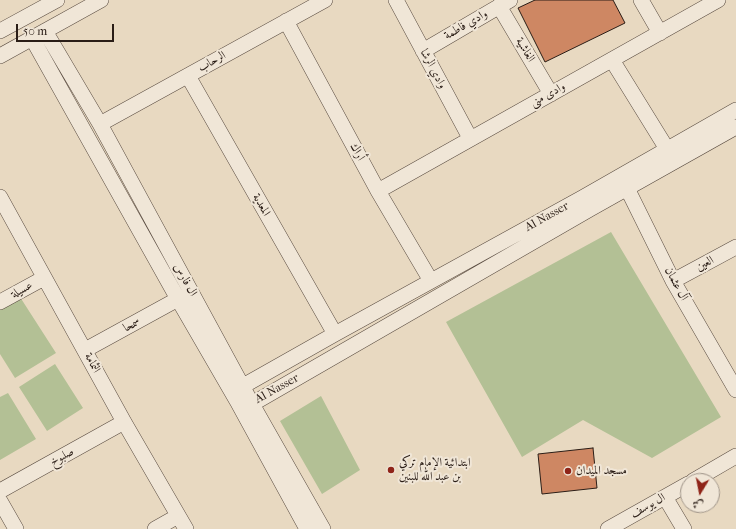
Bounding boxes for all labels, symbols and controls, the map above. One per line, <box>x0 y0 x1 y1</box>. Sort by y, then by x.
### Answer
street label: وادي فاطمة <box>442 7 490 43</box>
scale bar <box>18 16 116 42</box>
text: 50 m <box>23 24 47 38</box>
street label: الغاشية <box>512 35 538 65</box>
street label: وادي الرشا <box>417 47 449 91</box>
street label: الرحاب <box>195 48 229 76</box>
street label: وادى منى <box>528 80 568 110</box>
street label: أراك <box>346 141 368 163</box>
street label: المعدية <box>249 191 273 219</box>
street label: Al Nasser <box>523 199 571 235</box>
street label: العين <box>694 253 716 275</box>
street label: ال فارس <box>170 261 200 299</box>
street label: آل عثمان <box>661 265 691 303</box>
street label: عسيلة <box>9 278 35 302</box>
street label: سمحا <box>121 314 143 336</box>
street label: الثمامة <box>81 351 103 375</box>
street label: Al Nasser <box>253 371 301 407</box>
street label: صلبوخ <box>47 444 77 470</box>
place label: ابتدائية الإمام تركي بن عبد الله للبنين <box>399 456 471 484</box>
place label: مسجد الميدان <box>576 464 627 478</box>
marker: ابتدائية الإمام تركي بن عبد الله للبنين <box>386 465 396 475</box>
marker: مسجد الميدان <box>563 466 573 476</box>
north arrow <box>680 473 720 513</box>
street label: ال يوسف <box>628 491 668 521</box>
text: ش <box>692 497 705 512</box>

